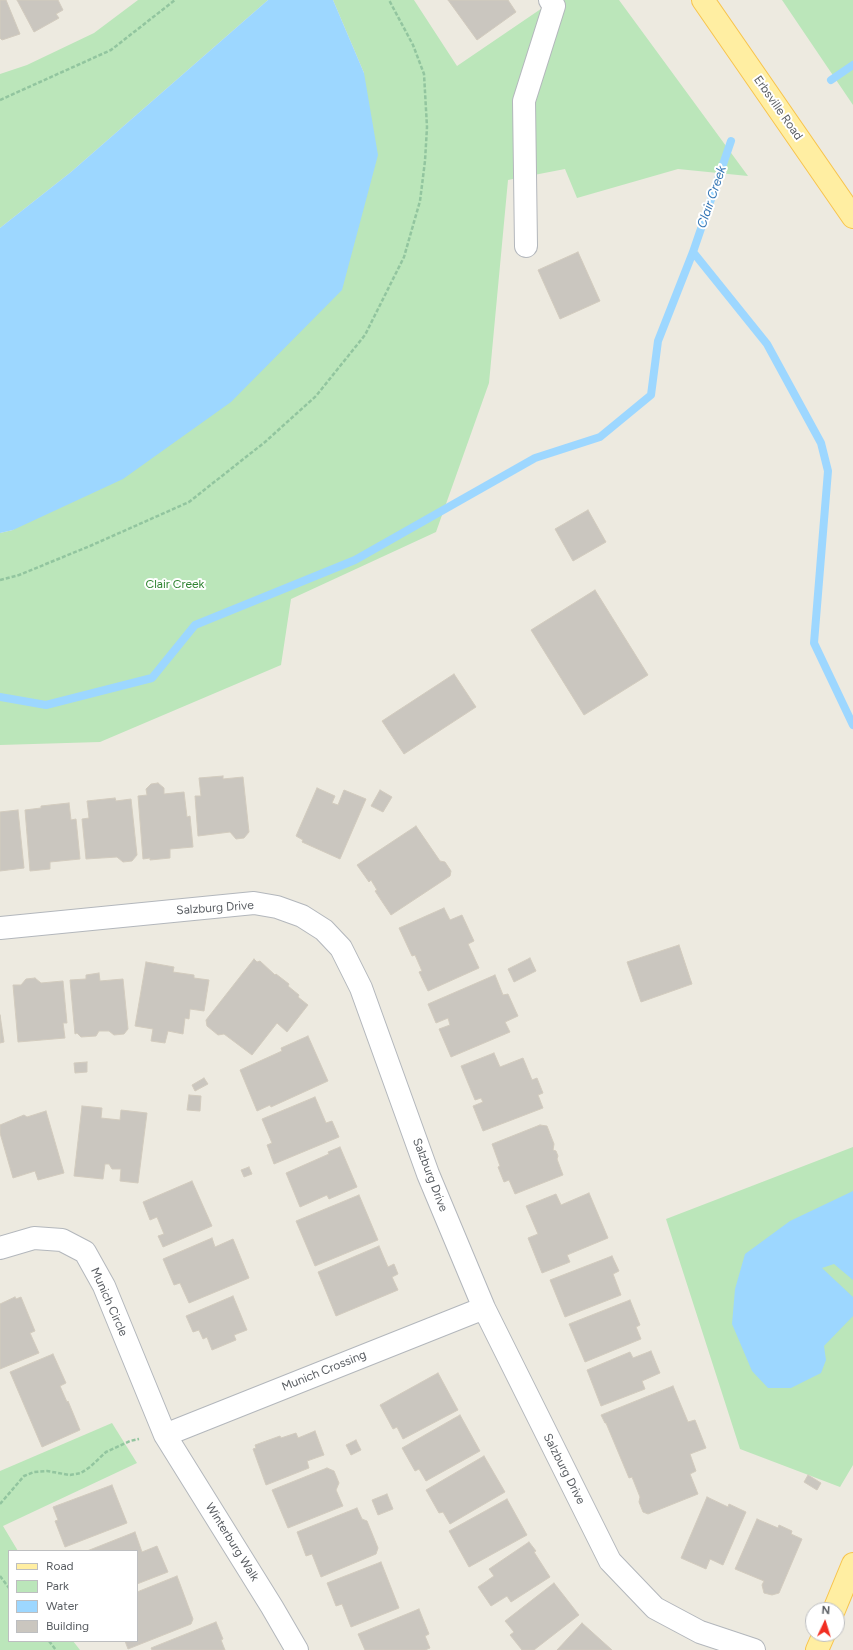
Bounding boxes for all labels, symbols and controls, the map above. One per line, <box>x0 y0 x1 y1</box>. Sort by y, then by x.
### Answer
street label: Erbsville Road <box>751 73 805 143</box>
water label: Clair Creek <box>694 164 730 230</box>
park label: Clair Creek <box>146 577 204 591</box>
street label: Salzburg Drive <box>176 898 254 918</box>
street label: Salzburg Drive <box>409 1136 451 1214</box>
street label: Munich Circle <box>87 1265 131 1339</box>
street label: Munich Crossing <box>280 1347 368 1395</box>
street label: Salzburg Drive <box>540 1431 588 1507</box>
street label: Winterburg Walk <box>202 1500 262 1584</box>
legend <box>8 1550 138 1642</box>
text: Road <box>46 1559 74 1573</box>
text: Park <box>46 1579 69 1593</box>
text: Water <box>46 1599 78 1613</box>
north arrow <box>805 1602 845 1642</box>
text: N <box>821 1604 830 1617</box>
text: Building <box>46 1619 89 1633</box>

